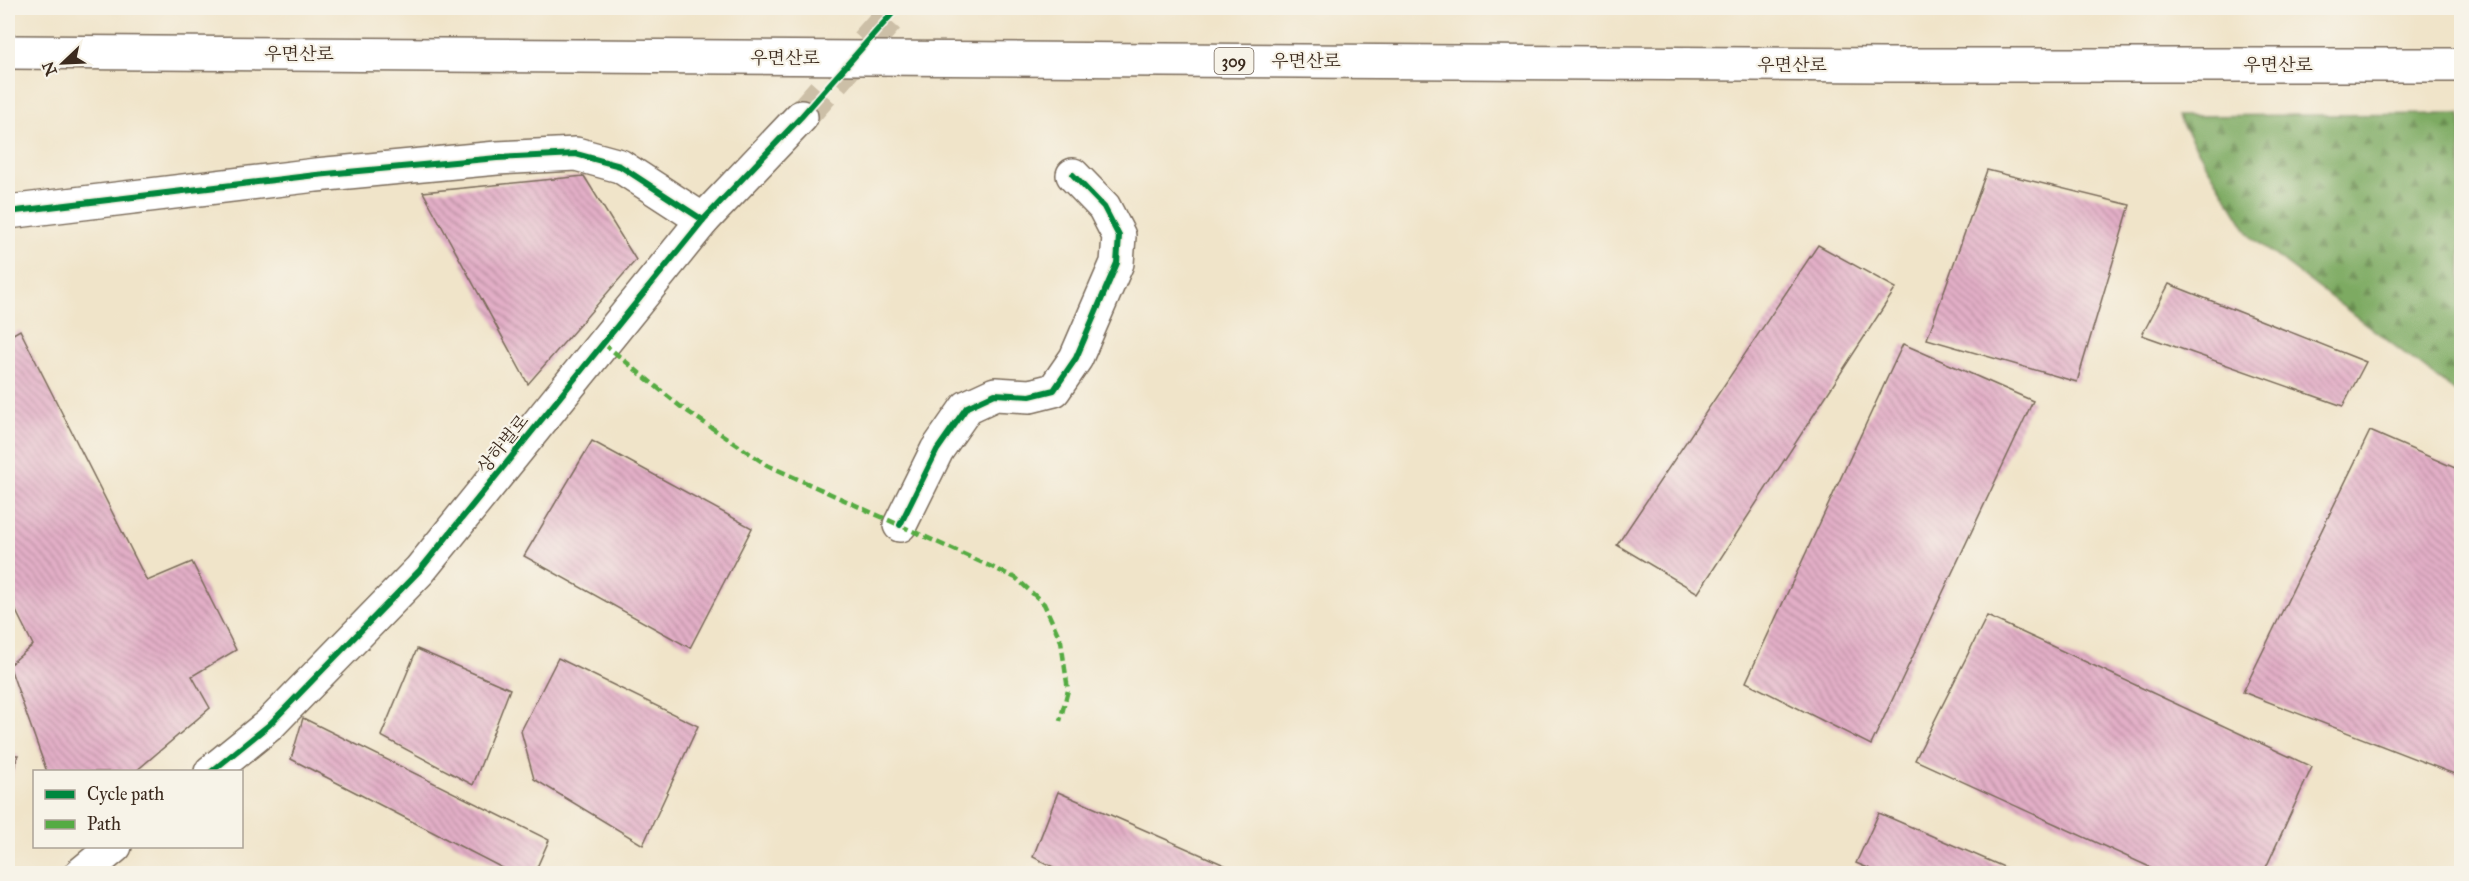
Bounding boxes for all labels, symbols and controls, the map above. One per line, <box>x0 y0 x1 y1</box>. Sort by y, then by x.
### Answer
north arrow <box>33 33 93 93</box>
street label: 우면산로 <box>264 43 334 65</box>
street label: 우면산로 <box>750 47 820 69</box>
road number: 309 <box>1214 48 1254 74</box>
street label: 우면산로 <box>1271 50 1341 72</box>
street label: 우면산로 <box>1757 54 1827 76</box>
street label: 우면산로 <box>2243 54 2313 76</box>
text: N <box>38 58 61 79</box>
street label: 상하벌로 <box>473 410 533 478</box>
legend <box>33 770 243 848</box>
text: Cycle path <box>87 783 164 805</box>
text: Path <box>87 813 121 835</box>

